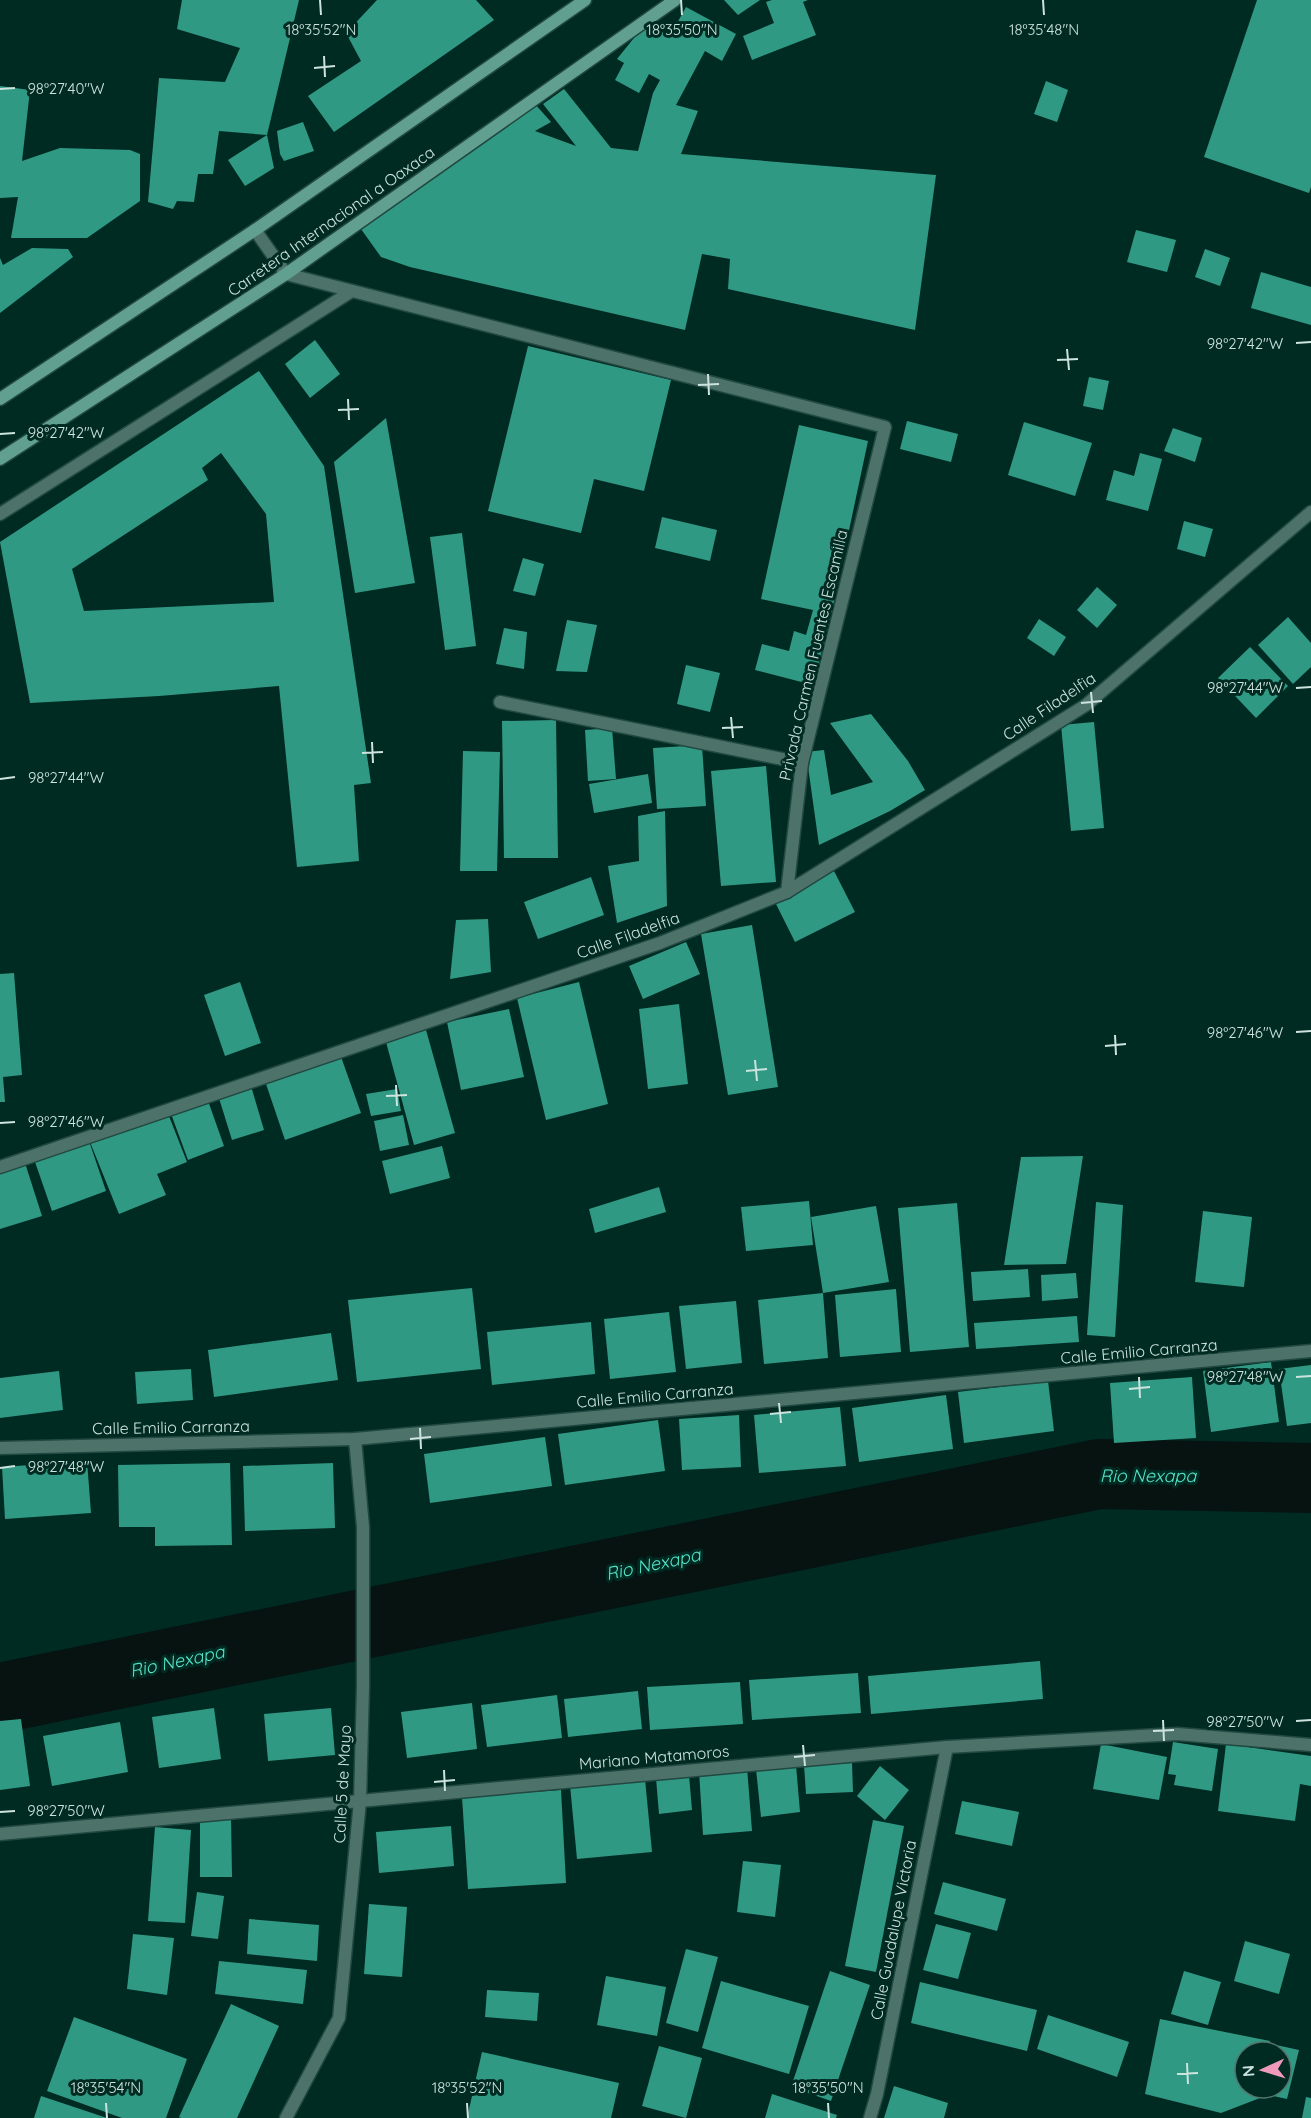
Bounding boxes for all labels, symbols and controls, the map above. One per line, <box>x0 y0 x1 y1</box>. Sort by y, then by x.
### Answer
text: 18°35'52"N <box>286 20 356 39</box>
text: 18°35'50"N <box>646 20 718 39</box>
text: 18°35'48"N <box>1009 20 1079 39</box>
text: 98°27'40"W <box>27 79 105 98</box>
street label: Carretera Internacional a Oaxaca <box>224 142 438 300</box>
text: 98°27'42"W <box>1207 334 1284 353</box>
text: 98°27'42"W <box>28 423 105 442</box>
street label: Privada Carmen Fuentes Escamilla <box>774 528 852 782</box>
street label: Calle Filadelfia <box>999 668 1099 744</box>
text: 98°27'44"W <box>1207 678 1284 697</box>
text: 98°27'44"W <box>28 768 105 787</box>
street label: Calle Filadelfia <box>574 907 682 963</box>
text: 98°27'46"W <box>1207 1023 1284 1042</box>
text: 98°27'46"W <box>28 1112 105 1131</box>
street label: Calle Emilio Carranza <box>1060 1334 1218 1368</box>
text: 98°27'48"W <box>1207 1367 1284 1386</box>
street label: Calle Emilio Carranza <box>576 1378 734 1412</box>
street label: Calle Emilio Carranza <box>92 1416 250 1438</box>
text: 98°27'48"W <box>28 1457 105 1476</box>
water label: Rio Nexapa <box>1100 1464 1197 1487</box>
water label: Rio Nexapa <box>604 1543 704 1585</box>
water label: Rio Nexapa <box>128 1640 228 1682</box>
text: 98°27'50"W <box>1206 1712 1284 1731</box>
street label: Calle 5 de Mayo <box>329 1724 355 1844</box>
street label: Mariano Matamoros <box>578 1740 730 1774</box>
text: 98°27'50"W <box>27 1801 105 1820</box>
street label: Calle Guadalupe Victoria <box>866 1839 920 2021</box>
north arrow <box>1233 2040 1293 2100</box>
text: N <box>1238 2064 1258 2078</box>
text: 18°35'54"N <box>71 2078 141 2097</box>
text: 18°35'52"N <box>432 2078 502 2097</box>
text: 18°35'50"N <box>792 2078 864 2097</box>

